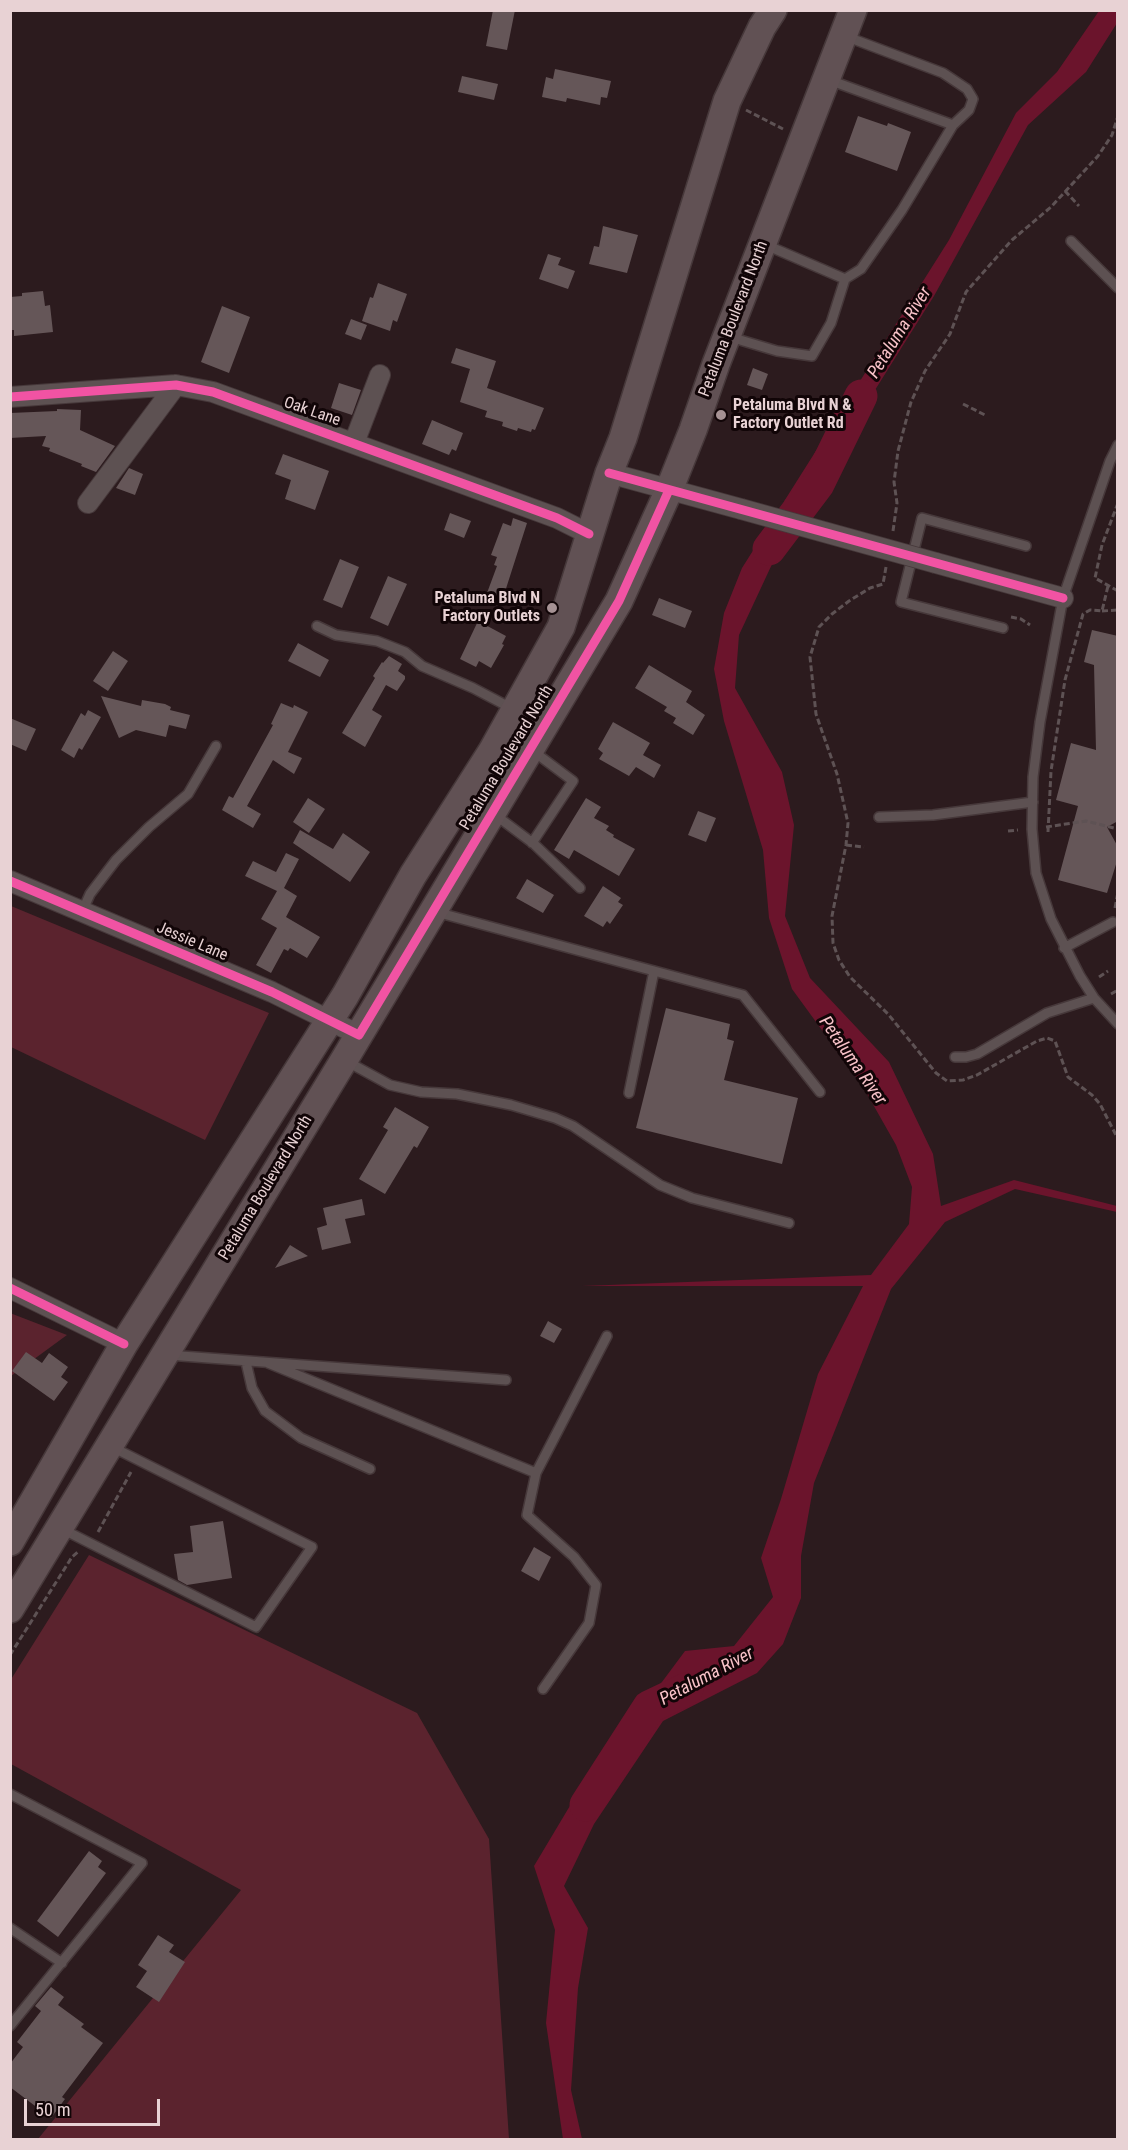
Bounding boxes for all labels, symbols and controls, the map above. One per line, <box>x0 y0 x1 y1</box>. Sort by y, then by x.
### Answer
street label: Petaluma Boulevard North <box>695 238 773 400</box>
water label: Petaluma River <box>863 283 937 383</box>
street label: Oak Lane <box>281 393 343 431</box>
place label: Petaluma Blvd N & Factory Outlet Rd <box>733 396 852 434</box>
marker: Petaluma Blvd N & Factory Outlet Rd <box>714 408 728 422</box>
place label: Petaluma Blvd N Factory Outlets <box>434 589 540 627</box>
marker: Petaluma Blvd N Factory Outlets <box>545 601 559 615</box>
street label: Petaluma Boulevard North <box>456 682 558 834</box>
street label: Jessie Lane <box>154 918 230 966</box>
water label: Petaluma River <box>813 1012 891 1110</box>
street label: Petaluma Boulevard North <box>215 1112 317 1264</box>
water label: Petaluma River <box>656 1643 758 1711</box>
scale bar <box>27 2087 164 2125</box>
text: 50 m <box>35 2099 70 2120</box>

